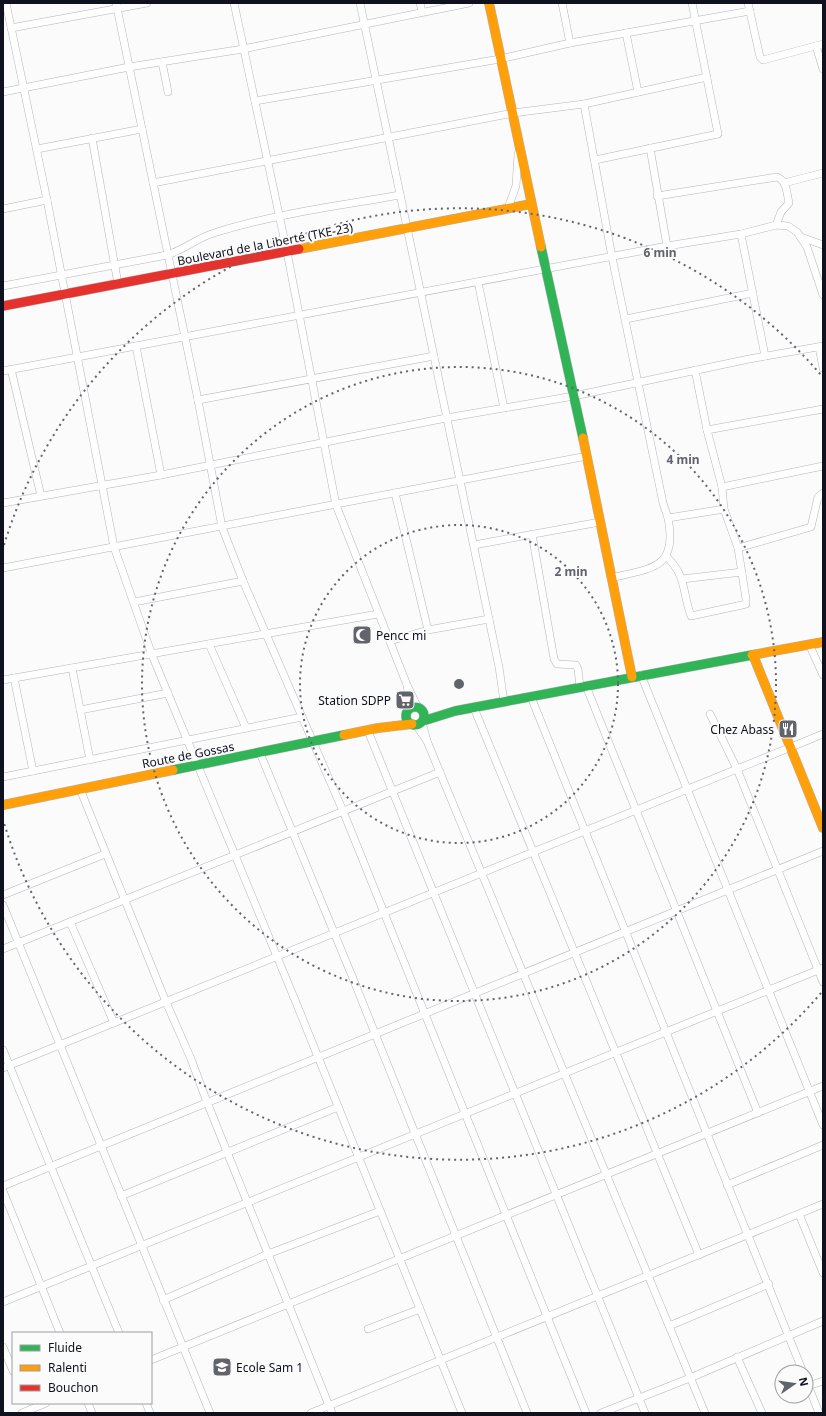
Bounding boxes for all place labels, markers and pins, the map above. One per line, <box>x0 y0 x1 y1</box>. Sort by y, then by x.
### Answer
mosque icon: Pencc mi <box>351 624 373 646</box>
place label: Pencc mi <box>376 627 426 644</box>
centre of rings <box>452 677 466 691</box>
supermarket icon: Station SDPP <box>394 689 416 711</box>
place label: Station SDPP <box>318 692 391 709</box>
restaurant icon: Chez Abass <box>777 718 799 740</box>
place label: Chez Abass <box>710 721 774 738</box>
school or university icon: Ecole Sam 1 <box>211 1356 233 1378</box>
place label: Ecole Sam 1 <box>236 1359 303 1376</box>

